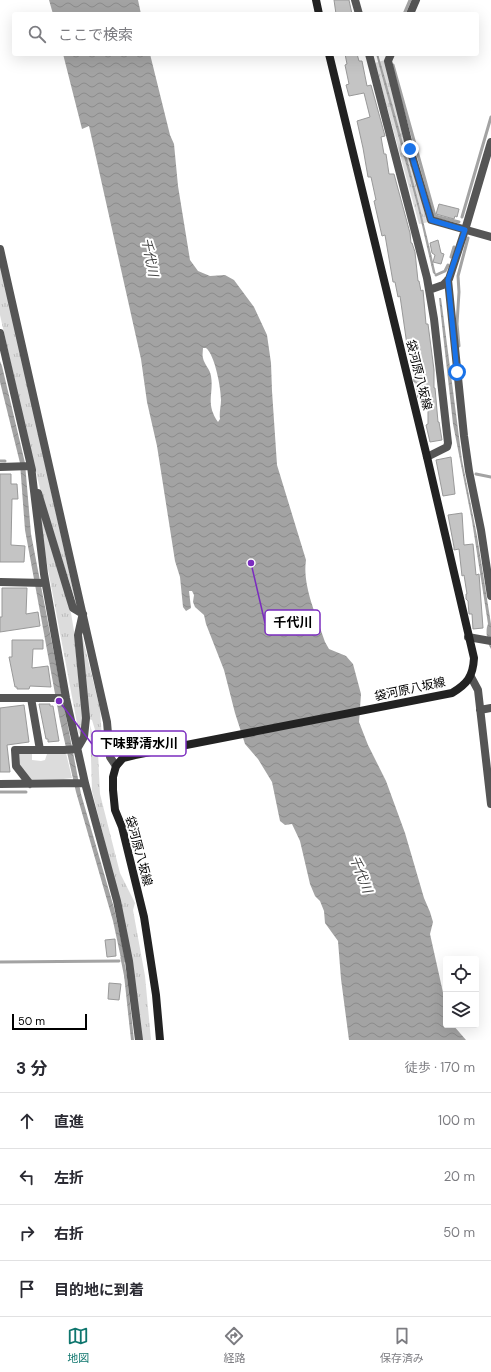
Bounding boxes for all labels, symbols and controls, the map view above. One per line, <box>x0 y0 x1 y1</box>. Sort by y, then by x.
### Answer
search box <box>12 12 479 56</box>
icon: search <box>26 23 48 45</box>
text: ここで検索 <box>58 25 133 45</box>
route end <box>401 140 419 158</box>
water label: 千代川 <box>138 236 162 280</box>
street label: 袋河原八坂線 <box>402 337 435 412</box>
route start <box>448 363 466 381</box>
callout: 千代川 <box>265 610 320 635</box>
text: 千代川 <box>273 614 313 631</box>
street label: 袋河原八坂線 <box>372 674 447 705</box>
callout: 下味野清水川 <box>92 731 186 756</box>
text: 下味野清水川 <box>100 735 178 752</box>
street label: 袋河原八坂線 <box>122 813 156 888</box>
water label: 千代川 <box>346 853 377 897</box>
map controls <box>443 956 479 1028</box>
button: locate <box>443 956 479 992</box>
button: layers <box>443 992 479 1028</box>
scale bar <box>12 1012 87 1031</box>
text: 50 m <box>18 1014 45 1028</box>
text: 3 分 <box>16 1057 47 1079</box>
text: 徒歩 · 170 m <box>405 1059 475 1076</box>
icon: ahead <box>16 1110 38 1132</box>
text: 直進 <box>54 1112 84 1132</box>
text: 100 m <box>438 1112 475 1129</box>
icon: left <box>16 1166 38 1188</box>
text: 左折 <box>54 1168 84 1188</box>
text: 20 m <box>444 1168 475 1185</box>
icon: right <box>16 1222 38 1244</box>
text: 右折 <box>54 1224 84 1244</box>
text: 50 m <box>443 1224 475 1241</box>
icon: arrive <box>16 1278 38 1300</box>
text: 目的地に到着 <box>54 1280 144 1300</box>
tab: 地図 <box>67 1325 89 1365</box>
tab: 経路 <box>223 1325 245 1365</box>
tab: 保存済み <box>380 1325 424 1365</box>

